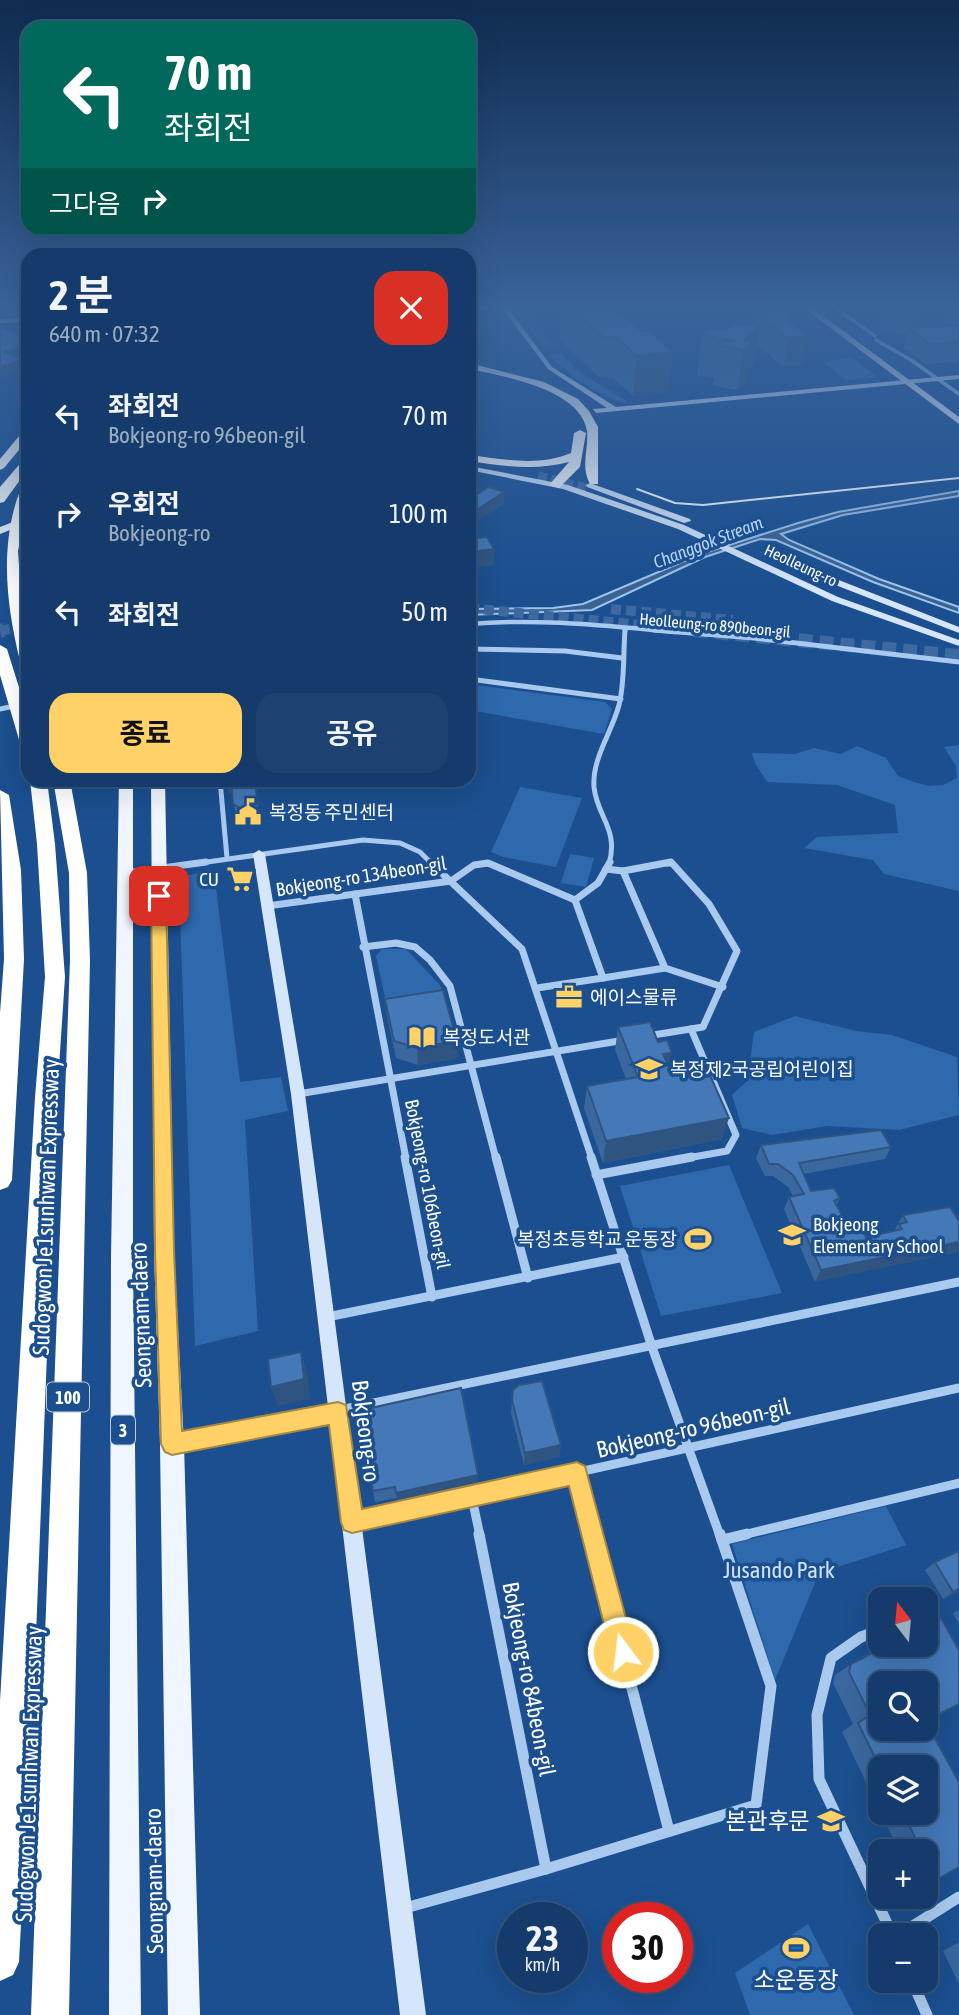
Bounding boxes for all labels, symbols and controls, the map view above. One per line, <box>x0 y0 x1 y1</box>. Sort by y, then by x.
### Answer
text: 70 m <box>164 44 252 100</box>
icon: left <box>49 49 140 140</box>
text: 좌회전 <box>164 109 252 146</box>
icon: right <box>135 182 173 220</box>
text: 그다음 <box>49 189 121 219</box>
text: 2 분 <box>49 271 113 319</box>
button: close <box>374 271 448 345</box>
text: 640 m · 07:32 <box>49 321 160 347</box>
text: 좌회전 <box>108 391 180 421</box>
icon: left <box>49 397 87 435</box>
text: 70 m <box>401 401 448 431</box>
text: Bokjeong-ro 96beon-gil <box>108 422 306 448</box>
text: 우회전 <box>108 489 180 519</box>
icon: right <box>49 495 87 533</box>
text: 100 m <box>389 499 448 529</box>
water label: Changgok Stream <box>650 511 766 573</box>
text: Bokjeong-ro <box>108 520 211 546</box>
street label: Heolleung-ro <box>761 540 840 591</box>
icon: left <box>49 593 87 631</box>
text: 50 m <box>401 597 448 627</box>
text: 좌회전 <box>108 600 180 630</box>
street label: Heolleung-ro 890beon-gil <box>639 609 792 642</box>
button: 종료 <box>49 693 242 773</box>
button: 공유 <box>256 693 448 773</box>
public building icon: 복정동 주민센터 <box>233 797 263 827</box>
place label: 복정동 주민센터 <box>269 801 394 823</box>
street label: Bokjeong-ro 134beon-gil <box>274 852 448 900</box>
supermarket icon: CU <box>225 864 255 894</box>
pin <box>129 866 189 926</box>
place label: CU <box>199 868 219 890</box>
icon: arrive <box>140 877 178 915</box>
office icon: 에이스물류 <box>554 982 584 1012</box>
place label: 에이스물류 <box>590 986 677 1008</box>
library icon: 복정도서관 <box>407 1022 437 1052</box>
place label: 복정도서관 <box>443 1026 530 1048</box>
school or university icon: 복정제2국공립어린이집 <box>634 1054 664 1084</box>
street label: Sudogwon Je1sunhwan Expressway <box>28 1058 64 1356</box>
place label: 복정제2국공립어린이집 <box>670 1058 854 1080</box>
street label: Bokjeong-ro 106beon-gil <box>401 1097 455 1271</box>
place label: Bokjeong Elementary School <box>813 1213 944 1257</box>
school or university icon: Bokjeong Elementary School <box>777 1220 807 1250</box>
sports icon: 복정초등학교 운동장 <box>683 1224 713 1254</box>
place label: 복정초등학교 운동장 <box>517 1228 677 1250</box>
street label: Seongnam-daero <box>125 1242 157 1388</box>
street label: Bokjeong-ro <box>347 1378 385 1484</box>
road number: 100 <box>47 1382 89 1412</box>
street label: Bokjeong-ro 96beon-gil <box>594 1393 792 1463</box>
road number: 3 <box>111 1415 135 1444</box>
park label: Jusando Park <box>723 1557 835 1583</box>
street label: Bokjeong-ro 84beon-gil <box>497 1580 561 1778</box>
north arrow <box>868 1587 938 1657</box>
map controls <box>868 1587 938 1993</box>
position arrow <box>586 1615 660 1689</box>
street label: Sudogwon Je1sunhwan Expressway <box>11 1625 47 1923</box>
button: search <box>868 1671 938 1741</box>
button: layers <box>868 1755 938 1825</box>
school or university icon: 본관후문 <box>816 1806 846 1836</box>
street label: Seongnam-daero <box>140 1808 168 1954</box>
place label: 본관후문 <box>725 1808 810 1834</box>
button: + <box>868 1839 938 1909</box>
speed limit sign: 30 <box>602 1902 693 1993</box>
text: 23 <box>526 1918 559 1958</box>
button: − <box>868 1923 938 1993</box>
sports icon: 소운동장 <box>781 1933 811 1963</box>
text: km/h <box>525 1954 560 1975</box>
place label: 소운동장 <box>754 1967 838 1993</box>

